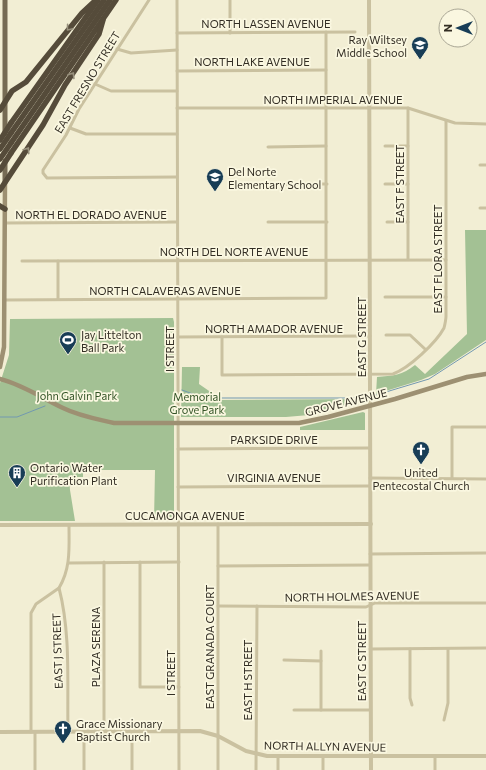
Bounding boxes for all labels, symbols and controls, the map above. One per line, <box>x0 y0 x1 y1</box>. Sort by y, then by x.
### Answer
north arrow <box>438 8 478 48</box>
street label: NORTH LASSEN AVENUE <box>201 17 331 30</box>
one-way arrow <box>67 23 74 30</box>
text: N <box>441 24 454 32</box>
street label: EAST FRESNO STREET <box>51 29 123 135</box>
place label: Ray Wiltsey Middle School <box>336 33 407 59</box>
school or university icon: Ray Wiltsey Middle School <box>410 35 430 60</box>
street label: NORTH LAKE AVENUE <box>194 55 310 68</box>
one-way arrow <box>67 72 75 79</box>
street label: NORTH IMPERIAL AVENUE <box>263 93 403 106</box>
street label: EAST F STREET <box>393 145 406 223</box>
one-way arrow <box>22 147 30 154</box>
place label: Del Norte Elementary School <box>228 165 321 191</box>
school or university icon: Del Norte Elementary School <box>205 167 225 192</box>
street label: EAST FLORA STREET <box>431 205 444 313</box>
street label: NORTH EL DORADO AVENUE <box>15 208 167 221</box>
street label: NORTH DEL NORTE AVENUE <box>160 245 308 258</box>
street label: NORTH CALAVERAS AVENUE <box>89 284 241 297</box>
street label: EAST G STREET <box>355 297 368 377</box>
street label: NORTH AMADOR AVENUE <box>205 322 343 335</box>
street label: I STREET <box>163 326 176 372</box>
place label: Jay Littelton Ball Park <box>81 328 142 354</box>
sports icon: Jay Littelton Ball Park <box>58 330 78 355</box>
street label: GROVE AVENUE <box>304 386 388 418</box>
park label: John Galvin Park <box>37 389 118 403</box>
park label: Memorial Grove Park <box>169 390 225 416</box>
street label: PARKSIDE DRIVE <box>230 433 318 446</box>
church icon: United Pentecostal Church <box>411 440 431 465</box>
place label: Ontario Water Purification Plant <box>30 461 118 487</box>
building icon: Ontario Water Purification Plant <box>7 463 27 488</box>
place label: United Pentecostal Church <box>372 466 470 492</box>
street label: VIRGINIA AVENUE <box>227 471 321 484</box>
street label: CUCAMONGA AVENUE <box>125 509 245 522</box>
street label: EAST GRANADA COURT <box>203 585 216 709</box>
street label: NORTH HOLMES AVENUE <box>285 588 419 604</box>
street label: PLAZA SERENA <box>89 606 102 687</box>
street label: EAST J STREET <box>49 613 66 689</box>
street label: EAST G STREET <box>355 621 368 701</box>
street label: EAST H STREET <box>241 640 254 720</box>
street label: I STREET <box>164 650 177 696</box>
place label: Grace Missionary Baptist Church <box>76 717 163 743</box>
church icon: Grace Missionary Baptist Church <box>53 719 73 744</box>
street label: NORTH ALLYN AVENUE <box>264 738 386 754</box>

